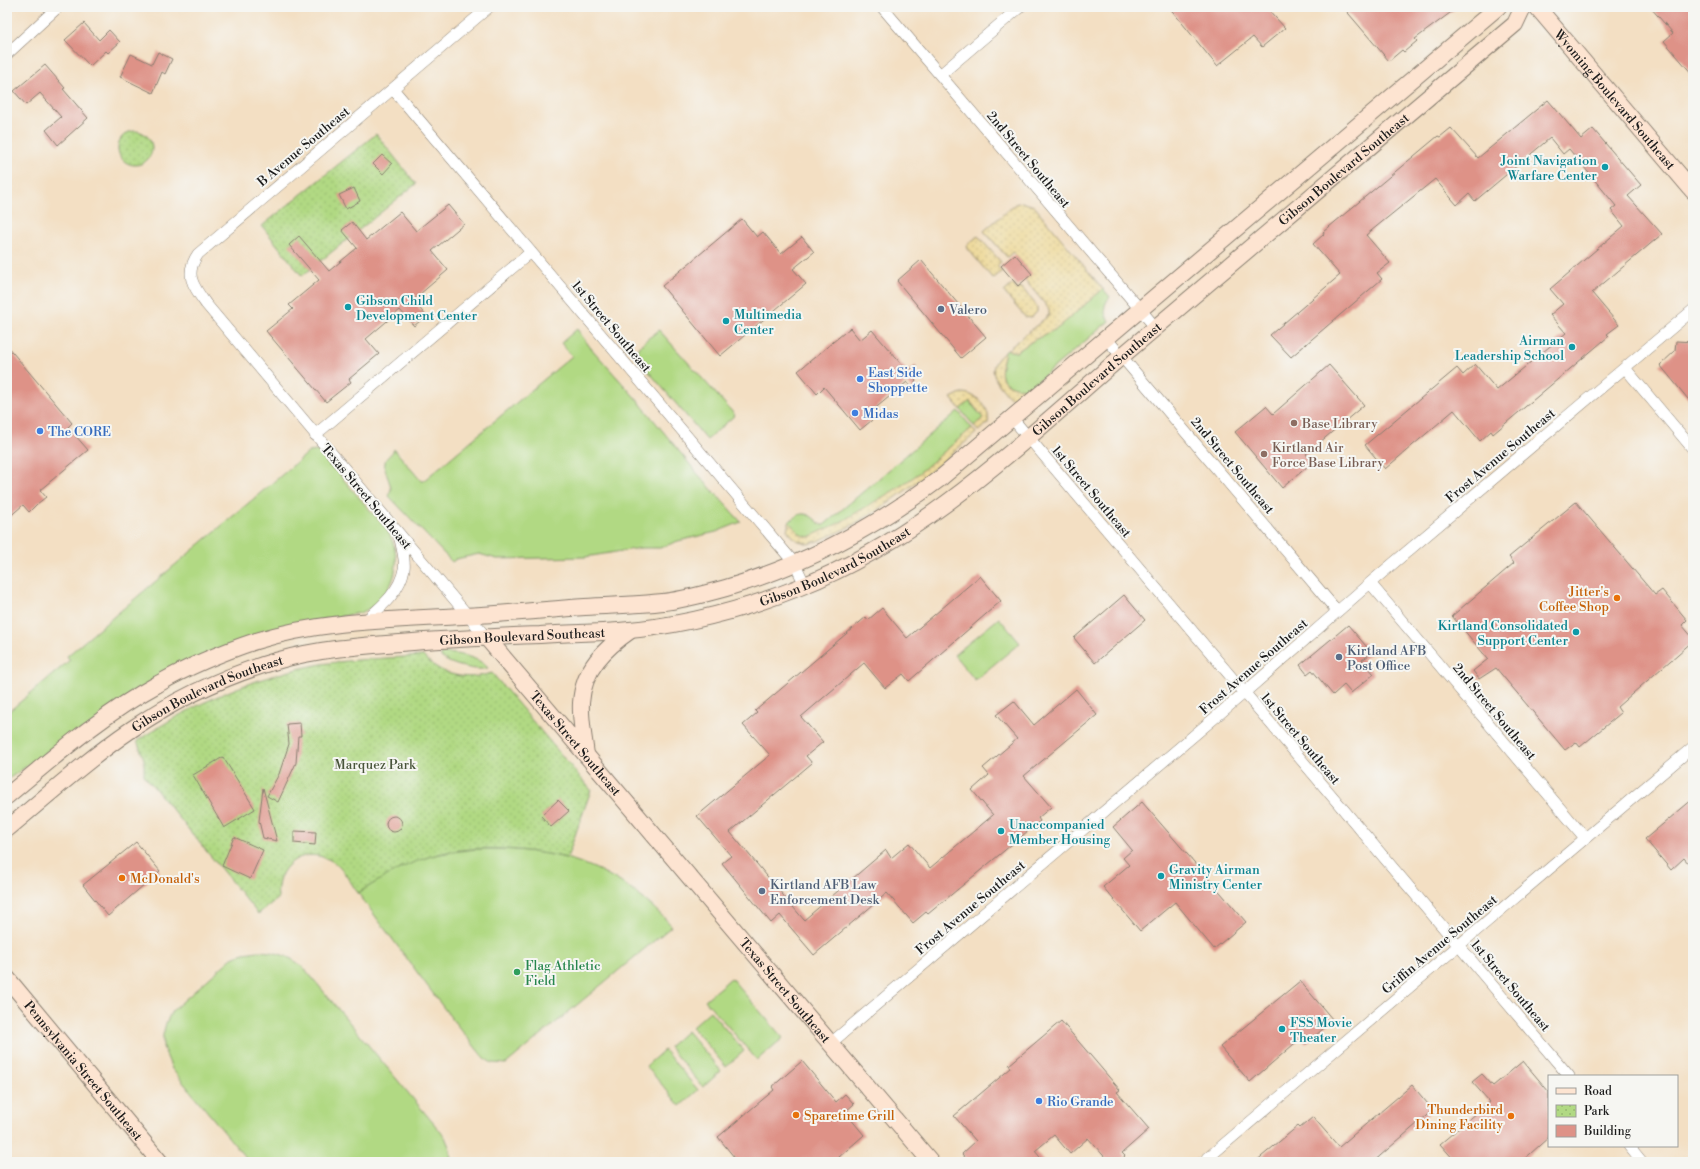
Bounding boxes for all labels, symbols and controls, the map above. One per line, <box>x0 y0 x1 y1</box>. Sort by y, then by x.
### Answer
street label: Wyoming Boulevard Southeast <box>1550 26 1679 174</box>
street label: B Avenue Southeast <box>253 103 353 191</box>
street label: 2nd Street Southeast <box>983 108 1074 212</box>
street label: Gibson Boulevard Southeast <box>1276 110 1413 229</box>
place label: Joint Navigation Warfare Center <box>1500 153 1597 184</box>
marker: Joint Navigation Warfare Center <box>1600 162 1610 172</box>
street label: 1st Street Southeast <box>568 277 655 376</box>
place label: Gibson Child Development Center <box>356 293 477 324</box>
marker: Gibson Child Development Center <box>343 302 353 312</box>
place label: Valero <box>948 302 987 318</box>
marker: Valero <box>936 304 946 314</box>
place label: Multimedia Center <box>734 307 802 338</box>
marker: Multimedia Center <box>721 316 731 326</box>
street label: Gibson Boulevard Southeast <box>1029 319 1165 440</box>
place label: Airman Leadership School <box>1455 333 1564 364</box>
marker: Airman Leadership School <box>1567 342 1577 352</box>
place label: East Side Shoppette <box>868 365 928 396</box>
marker: East Side Shoppette <box>855 374 865 384</box>
street label: Frost Avenue Southeast <box>1443 405 1559 506</box>
place label: Midas <box>863 406 899 422</box>
marker: Midas <box>850 408 860 418</box>
street label: 2nd Street Southeast <box>1187 414 1278 518</box>
place label: Base Library <box>1301 416 1378 432</box>
marker: Base Library <box>1289 418 1299 428</box>
place label: The CORE <box>48 424 111 440</box>
marker: The CORE <box>35 426 45 436</box>
place label: Kirtland Air Force Base Library <box>1272 440 1384 471</box>
street label: Texas Street Southeast <box>318 441 415 553</box>
street label: 1st Street Southeast <box>1048 442 1135 541</box>
marker: Kirtland Air Force Base Library <box>1259 449 1269 459</box>
street label: Gibson Boulevard Southeast <box>758 524 914 610</box>
place label: Jitter's Coffee Shop <box>1539 584 1609 615</box>
marker: Jitter's Coffee Shop <box>1612 593 1622 603</box>
street label: Frost Avenue Southeast <box>1196 615 1311 718</box>
place label: Kirtland Consolidated Support Center <box>1438 618 1569 649</box>
street label: Gibson Boulevard Southeast <box>439 625 606 649</box>
marker: Kirtland Consolidated Support Center <box>1571 627 1581 637</box>
place label: Kirtland AFB Post Office <box>1347 643 1426 674</box>
street label: Gibson Boulevard Southeast <box>129 652 285 736</box>
marker: Kirtland AFB Post Office <box>1334 652 1344 662</box>
street label: 2nd Street Southeast <box>1449 660 1540 764</box>
street label: Texas Street Southeast <box>526 688 624 800</box>
street label: 1st Street Southeast <box>1257 689 1344 788</box>
park label: Marquez Park <box>334 757 417 773</box>
place label: Unaccompanied Member Housing <box>1009 817 1111 848</box>
marker: Unaccompanied Member Housing <box>996 826 1006 836</box>
street label: Frost Avenue Southeast <box>913 857 1029 958</box>
place label: Gravity Airman Ministry Center <box>1169 862 1263 893</box>
place label: McDonald's <box>130 871 200 887</box>
marker: Gravity Airman Ministry Center <box>1156 871 1166 881</box>
marker: McDonald's <box>117 873 127 883</box>
place label: Kirtland AFB Law Enforcement Desk <box>770 877 880 908</box>
marker: Kirtland AFB Law Enforcement Desk <box>757 886 767 896</box>
street label: Griffin Avenue Southeast <box>1379 892 1501 998</box>
street label: Texas Street Southeast <box>736 935 834 1047</box>
street label: 1st Street Southeast <box>1467 936 1554 1035</box>
place label: Flag Athletic Field <box>525 958 601 989</box>
marker: Flag Athletic Field <box>512 967 522 977</box>
street label: Pennsylvania Street Southeast <box>20 998 146 1144</box>
place label: FSS Movie Theater <box>1290 1015 1353 1046</box>
marker: FSS Movie Theater <box>1277 1024 1287 1034</box>
legend <box>1548 1075 1678 1147</box>
text: Road <box>1584 1084 1612 1099</box>
place label: Rio Grande <box>1047 1094 1114 1110</box>
marker: Rio Grande <box>1034 1096 1044 1106</box>
place label: Thunderbird Dining Facility <box>1415 1102 1504 1133</box>
text: Park <box>1584 1104 1610 1119</box>
place label: Sparetime Grill <box>804 1108 895 1124</box>
marker: Sparetime Grill <box>791 1110 801 1120</box>
marker: Thunderbird Dining Facility <box>1506 1111 1516 1121</box>
text: Building <box>1583 1124 1632 1139</box>

